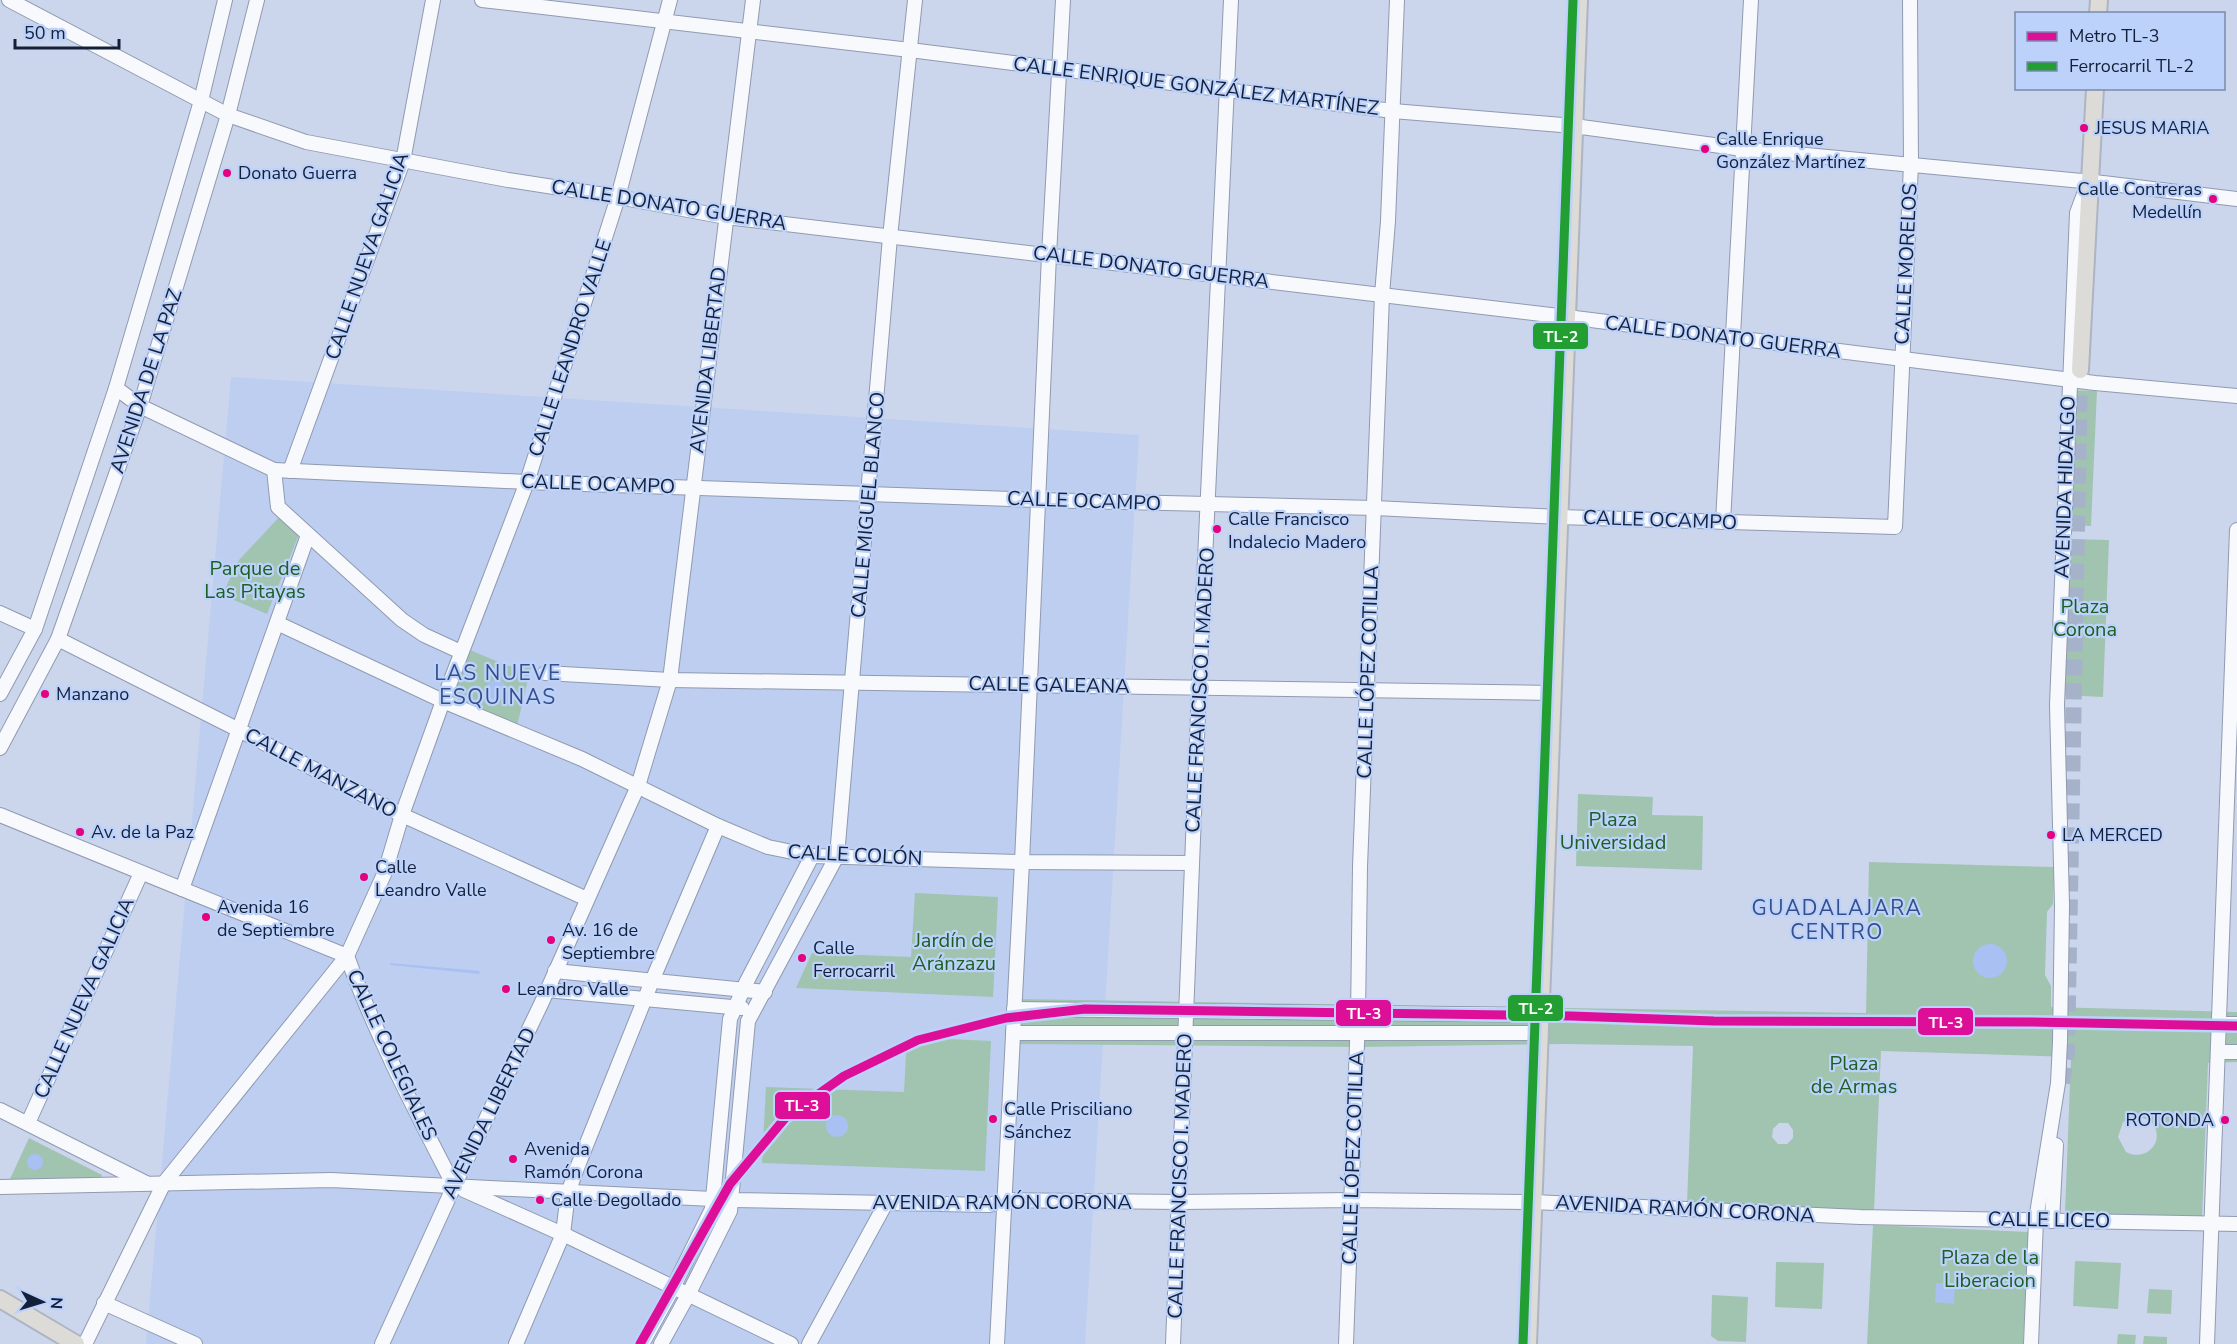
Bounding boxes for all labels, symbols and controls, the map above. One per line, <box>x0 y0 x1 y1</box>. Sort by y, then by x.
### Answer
scale bar <box>15 12 118 50</box>
legend <box>2015 12 2225 90</box>
text: 50 m <box>24 21 66 45</box>
text: Metro TL-3 <box>2069 24 2160 48</box>
street label: CALLE ENRIQUE GONZÁLEZ MARTÍNEZ <box>1012 50 1381 122</box>
text: Ferrocarril TL-2 <box>2069 54 2194 78</box>
place label: JESUS MARIA <box>2094 116 2209 140</box>
marker: JESUS MARIA <box>2078 122 2090 134</box>
place label: Calle Enrique González Martínez <box>1716 127 1865 174</box>
marker: Calle Enrique González Martínez <box>1699 143 1711 155</box>
street label: CALLE NUEVA GALICIA <box>319 148 415 363</box>
place label: Donato Guerra <box>238 161 357 185</box>
marker: Donato Guerra <box>221 167 233 179</box>
street label: CALLE DONATO GUERRA <box>549 173 789 237</box>
place label: Calle Contreras Medellín <box>2077 177 2202 224</box>
street label: CALLE MORELOS <box>1888 183 1924 345</box>
marker: Calle Contreras Medellín <box>2207 193 2219 205</box>
street label: CALLE LEANDRO VALLE <box>522 236 618 460</box>
street label: CALLE DONATO GUERRA <box>1031 239 1271 295</box>
street label: AVENIDA LIBERTAD <box>683 265 733 455</box>
street label: AVENIDA DE LA PAZ <box>103 285 189 477</box>
street label: CALLE DONATO GUERRA <box>1603 309 1843 365</box>
line badge: TL-2 <box>1532 322 1589 350</box>
text: TL-2 <box>1544 326 1578 348</box>
street label: CALLE MIGUEL BLANCO <box>845 391 891 619</box>
street label: AVENIDA HIDALGO <box>2048 395 2082 579</box>
street label: CALLE OCAMPO <box>520 468 676 500</box>
street label: CALLE OCAMPO <box>1006 485 1162 517</box>
street label: CALLE OCAMPO <box>1582 504 1738 536</box>
place label: Calle Francisco Indalecio Madero <box>1228 507 1366 554</box>
marker: Calle Francisco Indalecio Madero <box>1211 523 1223 535</box>
street label: CALLE FRANCISCO I. MADERO <box>1179 547 1221 833</box>
park label: Parque de Las Pitayas <box>204 555 306 605</box>
street label: CALLE LÓPEZ COTILLA <box>1351 564 1385 779</box>
park label: Plaza Corona <box>2053 593 2117 643</box>
district label: LAS NUEVE ESQUINAS <box>434 659 562 711</box>
street label: CALLE GALEANA <box>968 670 1130 700</box>
place label: Manzano <box>56 682 129 706</box>
marker: Manzano <box>39 688 51 700</box>
street label: CALLE MANZANO <box>240 721 402 825</box>
park label: Plaza Universidad <box>1560 806 1666 856</box>
place label: Av. de la Paz <box>91 820 194 844</box>
place label: LA MERCED <box>2062 823 2163 847</box>
marker: Av. de la Paz <box>74 826 86 838</box>
marker: LA MERCED <box>2045 829 2057 841</box>
street label: CALLE COLÓN <box>787 838 923 872</box>
place label: Calle Leandro Valle <box>375 855 487 902</box>
marker: Calle Leandro Valle <box>358 871 370 883</box>
street label: CALLE NUEVA GALICIA <box>27 893 141 1103</box>
district label: GUADALAJARA CENTRO <box>1752 894 1922 946</box>
place label: Avenida 16 de Septiembre <box>217 895 335 942</box>
marker: Avenida 16 de Septiembre <box>200 911 212 923</box>
place label: Av. 16 de Septiembre <box>562 918 655 965</box>
park label: Jardín de Aránzazu <box>912 927 996 977</box>
marker: Av. 16 de Septiembre <box>545 934 557 946</box>
place label: Calle Ferrocarril <box>813 936 896 983</box>
marker: Calle Ferrocarril <box>796 952 808 964</box>
street label: CALLE COLEGIALES <box>340 965 444 1145</box>
place label: Leandro Valle <box>517 977 629 1001</box>
marker: Leandro Valle <box>500 983 512 995</box>
line badge: TL-2 <box>1507 994 1564 1022</box>
text: TL-2 <box>1519 998 1553 1020</box>
line badge: TL-3 <box>1335 999 1392 1027</box>
text: TL-3 <box>1347 1003 1381 1025</box>
line badge: TL-3 <box>1917 1007 1974 1036</box>
text: TL-3 <box>1929 1012 1963 1034</box>
street label: AVENIDA LIBERTAD <box>436 1023 542 1203</box>
street label: CALLE FRANCISCO I. MADERO <box>1162 1033 1198 1319</box>
street label: CALLE LÓPEZ COTILLA <box>1336 1050 1370 1265</box>
park label: Plaza de Armas <box>1811 1050 1897 1100</box>
line badge: TL-3 <box>774 1091 831 1120</box>
text: TL-3 <box>785 1095 819 1117</box>
place label: Calle Prisciliano Sánchez <box>1004 1097 1132 1144</box>
place label: ROTONDA <box>2126 1108 2214 1132</box>
marker: Calle Prisciliano Sánchez <box>987 1113 999 1125</box>
marker: ROTONDA <box>2219 1114 2231 1126</box>
place label: Avenida Ramón Corona <box>524 1137 643 1184</box>
marker: Avenida Ramón Corona <box>507 1153 519 1165</box>
place label: Calle Degollado <box>551 1188 681 1212</box>
street label: AVENIDA RAMÓN CORONA <box>872 1189 1132 1216</box>
street label: AVENIDA RAMÓN CORONA <box>1555 1189 1816 1229</box>
marker: Calle Degollado <box>534 1194 546 1206</box>
street label: CALLE LICEO <box>1987 1205 2111 1235</box>
park label: Plaza de la Liberacion <box>1941 1244 2039 1294</box>
north arrow <box>12 1272 72 1332</box>
text: N <box>45 1296 67 1310</box>

